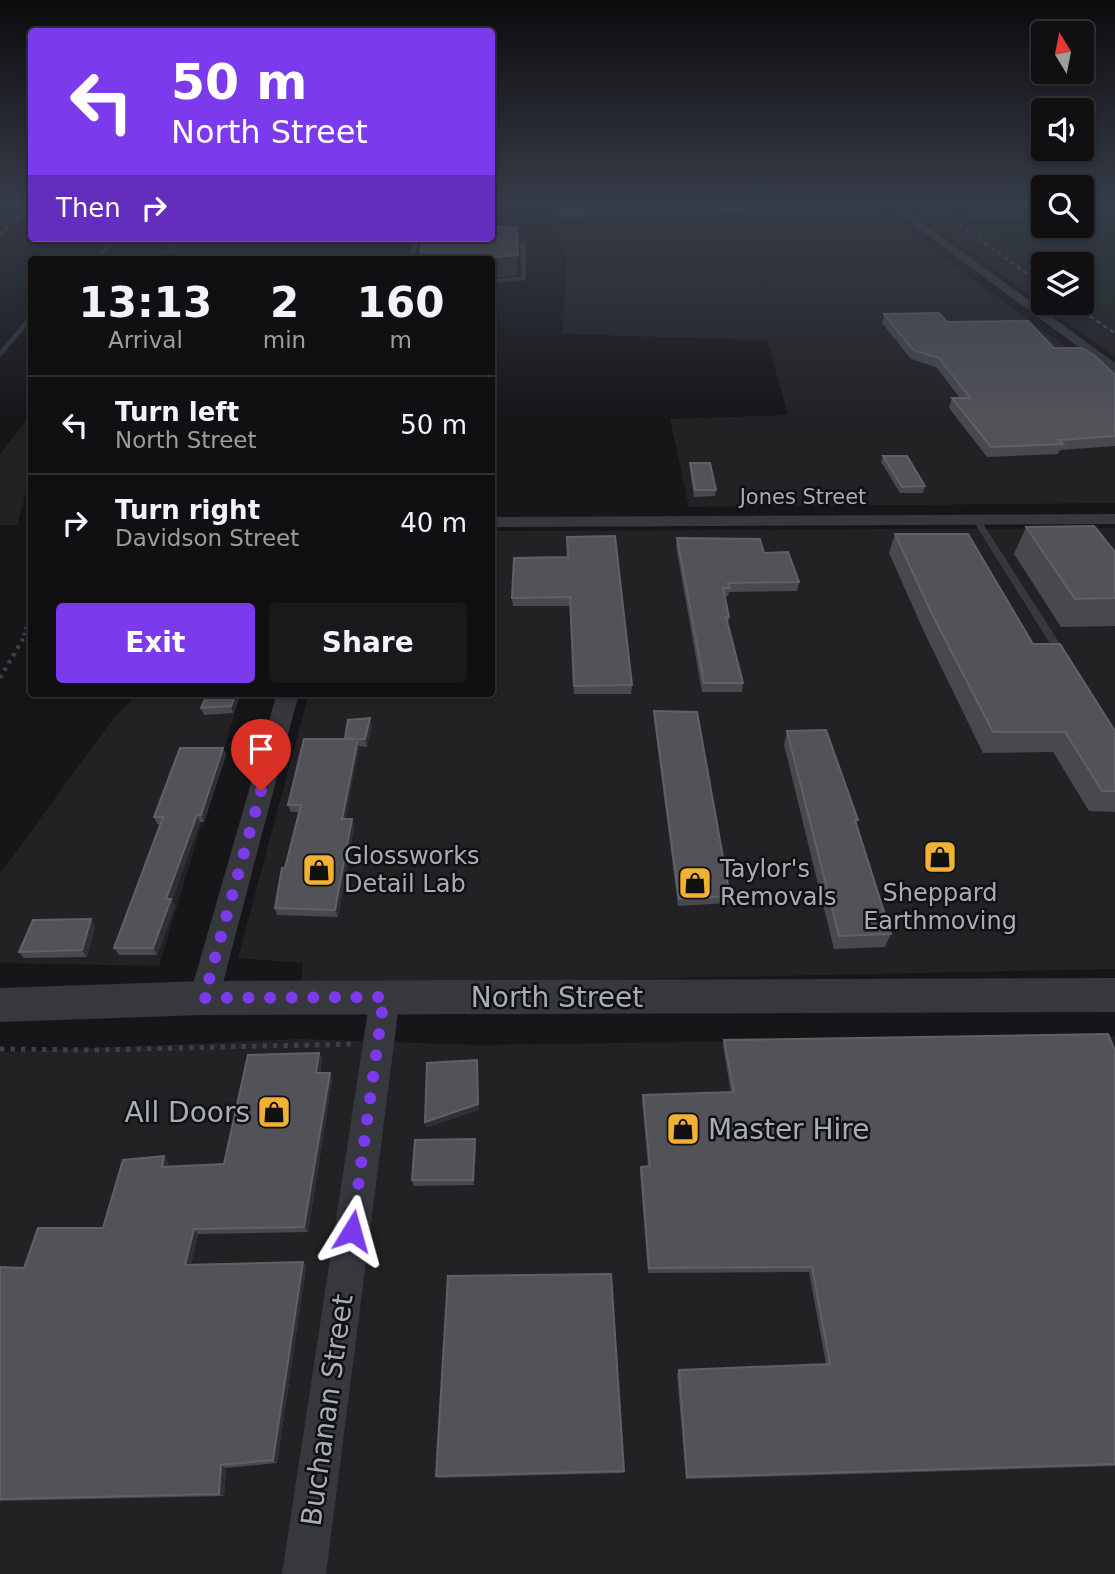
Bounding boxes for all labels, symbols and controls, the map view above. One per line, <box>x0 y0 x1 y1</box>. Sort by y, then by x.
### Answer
north arrow <box>1031 21 1094 84</box>
map controls <box>1031 21 1094 315</box>
text: 50 m <box>171 54 307 111</box>
icon: left <box>56 56 147 147</box>
button: sound <box>1031 98 1094 161</box>
text: North Street <box>171 113 368 151</box>
button: search <box>1031 175 1094 238</box>
icon: right <box>135 189 173 227</box>
text: Then <box>56 193 121 223</box>
button: layers <box>1031 252 1094 315</box>
text: 13:13 <box>79 278 212 327</box>
text: 2 <box>270 278 299 327</box>
text: 160 <box>357 278 444 327</box>
text: Arrival <box>108 327 183 353</box>
text: min <box>263 327 306 353</box>
text: m <box>389 327 412 353</box>
text: Turn left <box>115 397 239 427</box>
icon: left <box>56 406 94 444</box>
text: 50 m <box>400 410 467 440</box>
text: North Street <box>115 427 257 453</box>
street label: Jones Street <box>738 485 866 509</box>
text: Turn right <box>115 495 260 525</box>
icon: right <box>56 504 94 542</box>
text: 40 m <box>400 508 467 538</box>
text: Davidson Street <box>115 525 299 551</box>
button: Exit <box>56 603 255 683</box>
button: Share <box>269 603 467 683</box>
pin <box>231 719 291 791</box>
icon: arrive <box>242 730 280 768</box>
shop icon: Sheppard Earthmoving <box>921 838 959 876</box>
place label: Glossworks Detail Lab <box>344 842 480 898</box>
shop icon: Glossworks Detail Lab <box>300 851 338 889</box>
place label: Taylor's Removals <box>719 855 837 911</box>
shop icon: Taylor's Removals <box>676 864 714 902</box>
place label: Sheppard Earthmoving <box>863 879 1017 935</box>
street label: North Street <box>471 981 643 1014</box>
shop icon: All Doors <box>255 1093 293 1131</box>
place label: All Doors <box>124 1096 250 1129</box>
shop icon: Master Hire <box>664 1110 702 1148</box>
place label: Master Hire <box>708 1113 869 1146</box>
position arrow <box>315 1194 389 1268</box>
street label: Buchanan Street <box>294 1292 360 1528</box>

